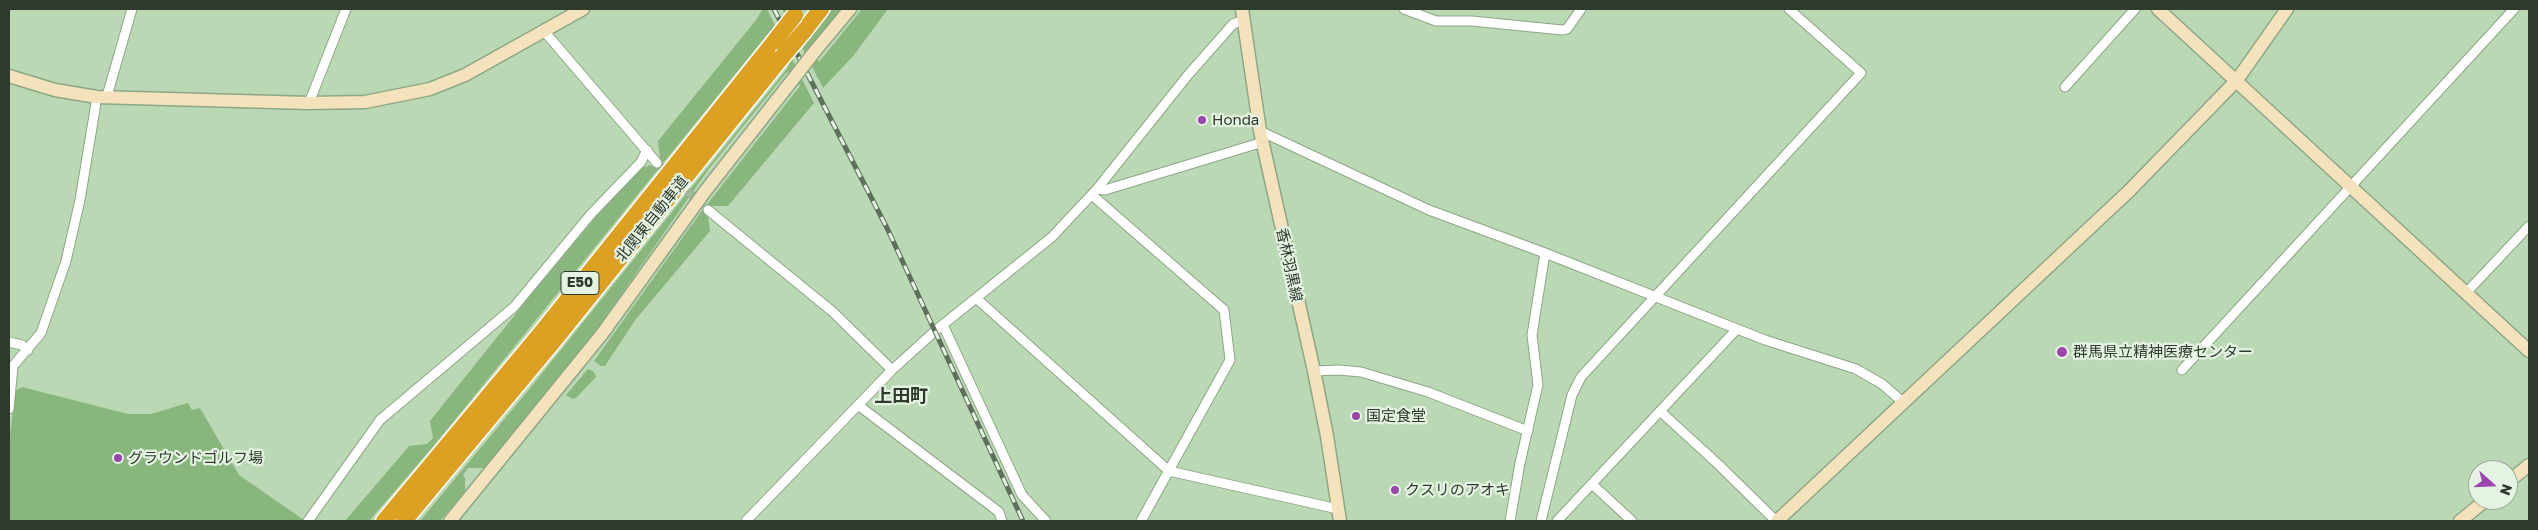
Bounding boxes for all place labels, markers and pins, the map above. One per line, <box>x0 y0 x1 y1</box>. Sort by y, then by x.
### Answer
place label: Honda <box>1212 111 1259 129</box>
marker: Honda <box>1196 114 1208 126</box>
place label: 群馬県立精神医療センター <box>2073 343 2253 361</box>
marker: 群馬県立精神医療センター <box>2055 345 2069 359</box>
place label: 国定食堂 <box>1366 407 1426 425</box>
marker: 国定食堂 <box>1350 410 1362 422</box>
place label: グラウンドゴルフ場 <box>128 449 263 467</box>
marker: グラウンドゴルフ場 <box>112 452 124 464</box>
place label: クスリのアオキ <box>1405 481 1510 499</box>
marker: クスリのアオキ <box>1389 484 1401 496</box>

